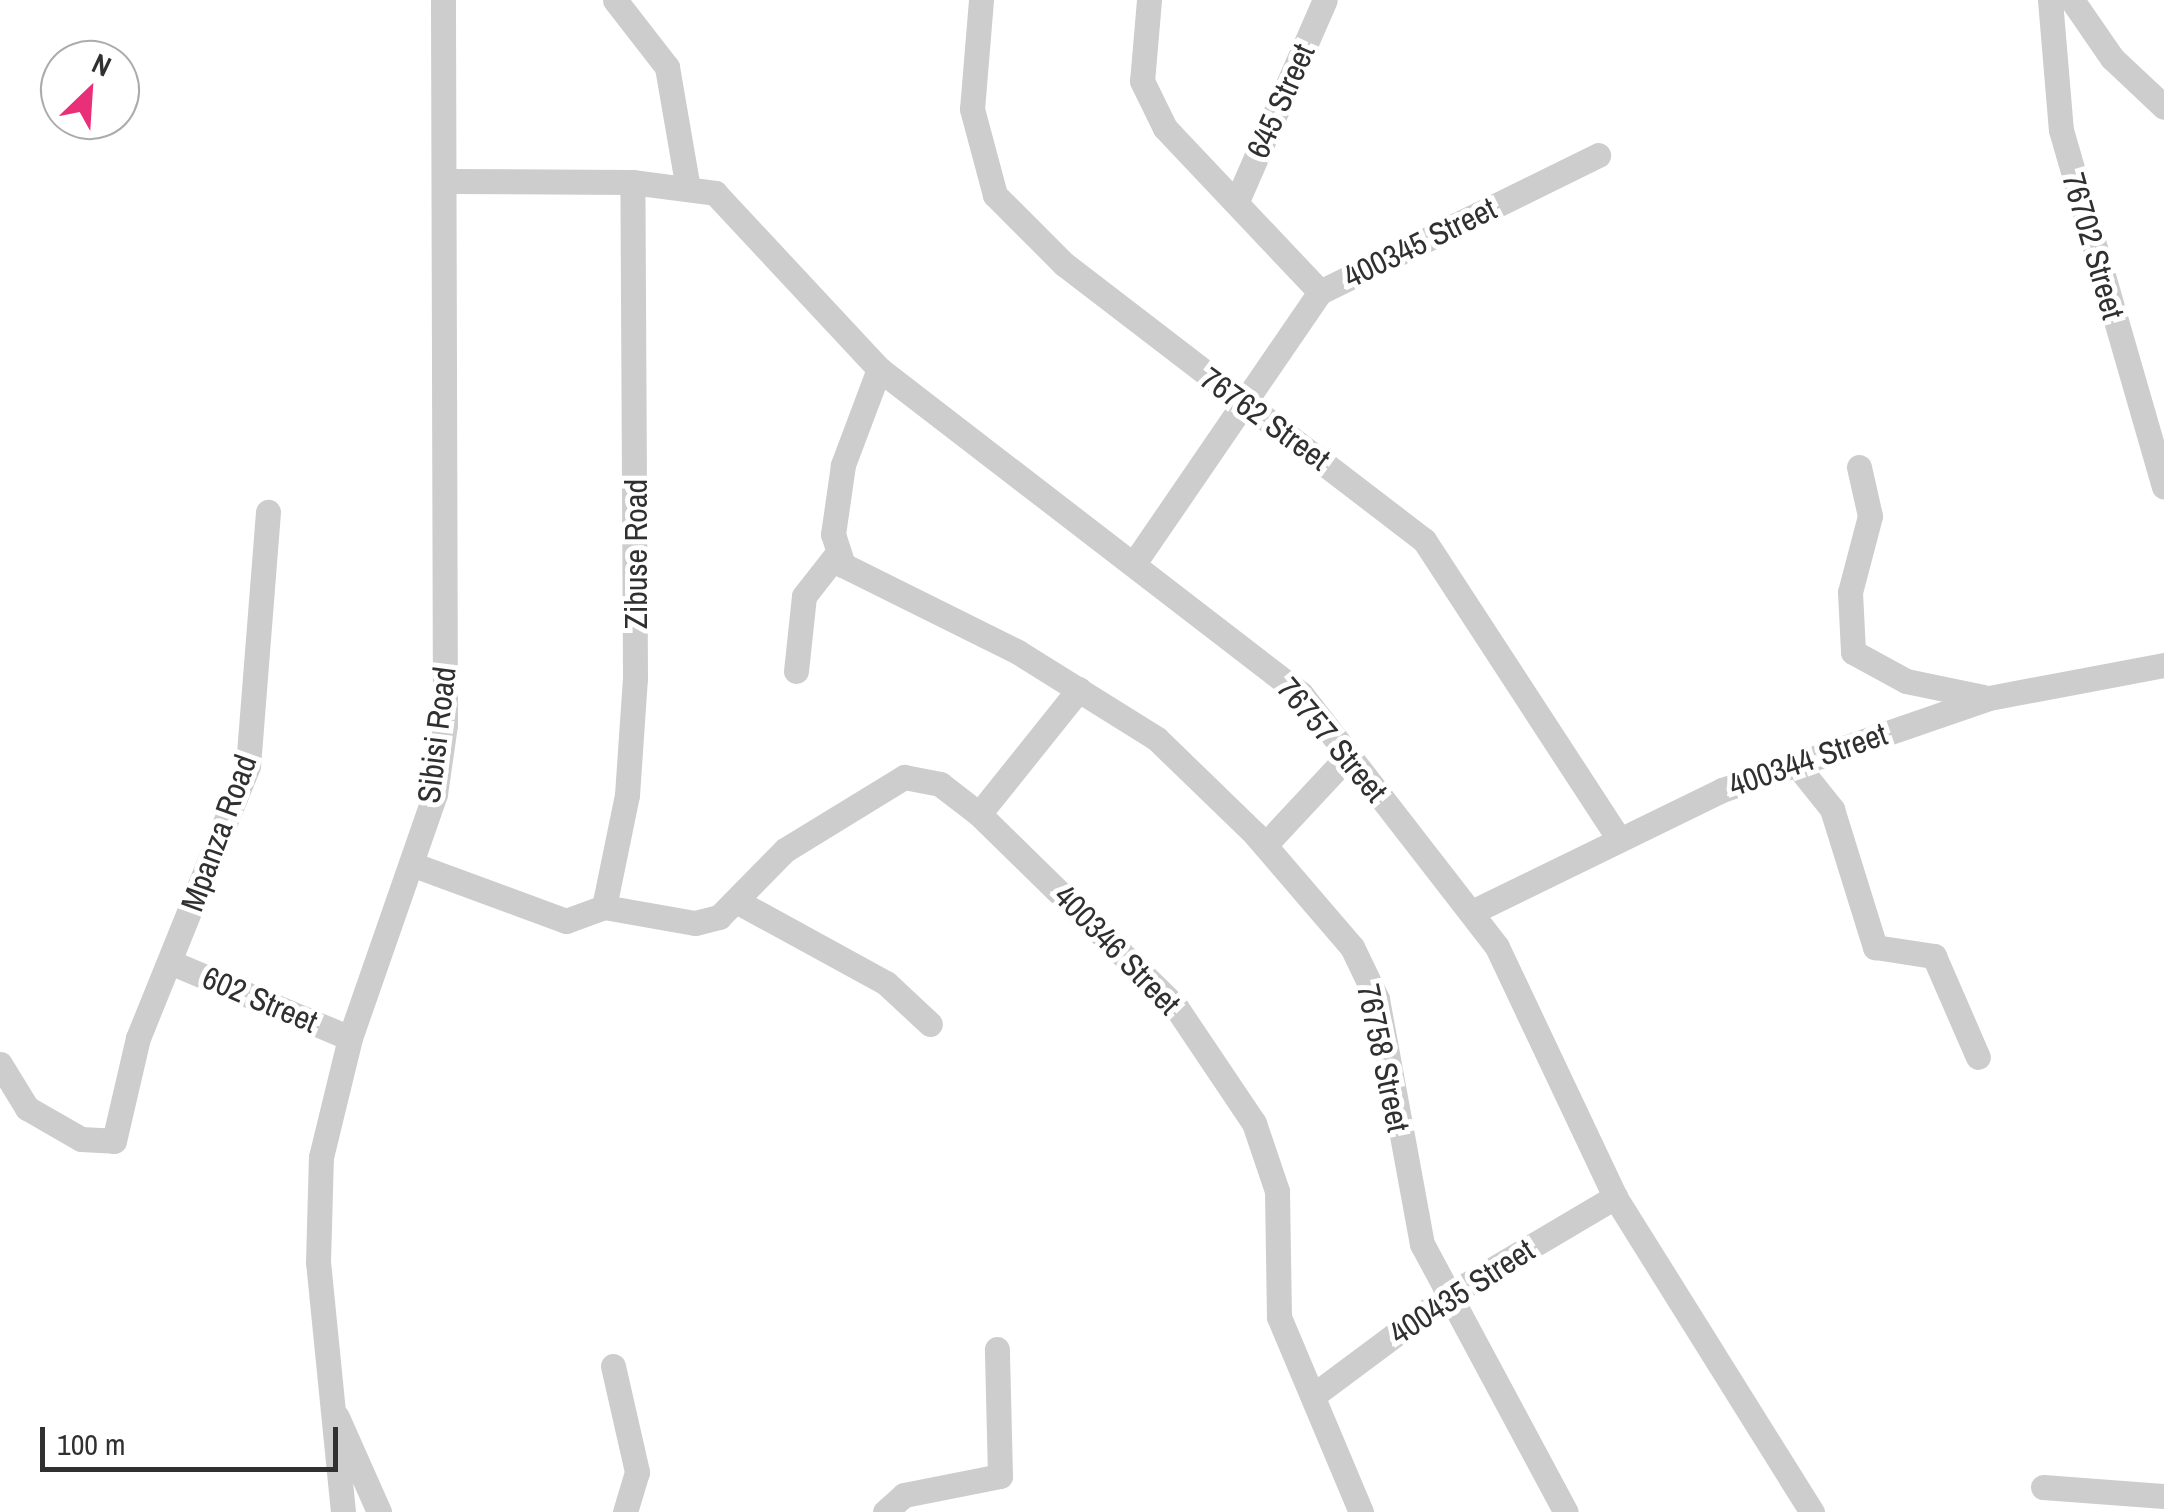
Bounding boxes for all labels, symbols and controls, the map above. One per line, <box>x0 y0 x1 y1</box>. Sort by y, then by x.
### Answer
street label: 645 Street <box>1239 38 1323 164</box>
north arrow <box>40 40 140 140</box>
text: N <box>86 44 117 85</box>
street label: 76702 Street <box>2054 168 2132 324</box>
street label: 400345 Street <box>1337 190 1503 296</box>
street label: 76762 Street <box>1193 359 1337 479</box>
street label: Zibuse Road <box>617 479 655 629</box>
street label: Sibisi Road <box>410 665 464 805</box>
street label: 76757 Street <box>1269 670 1395 810</box>
street label: 400344 Street <box>1724 715 1892 805</box>
street label: Mpanza Road <box>173 750 265 916</box>
street label: 400346 Street <box>1046 877 1188 1023</box>
street label: 602 Street <box>197 959 323 1041</box>
street label: 76758 Street <box>1349 981 1417 1135</box>
street label: 400435 Street <box>1382 1231 1542 1353</box>
scale bar <box>45 1407 342 1469</box>
text: 100 m <box>57 1424 125 1464</box>

